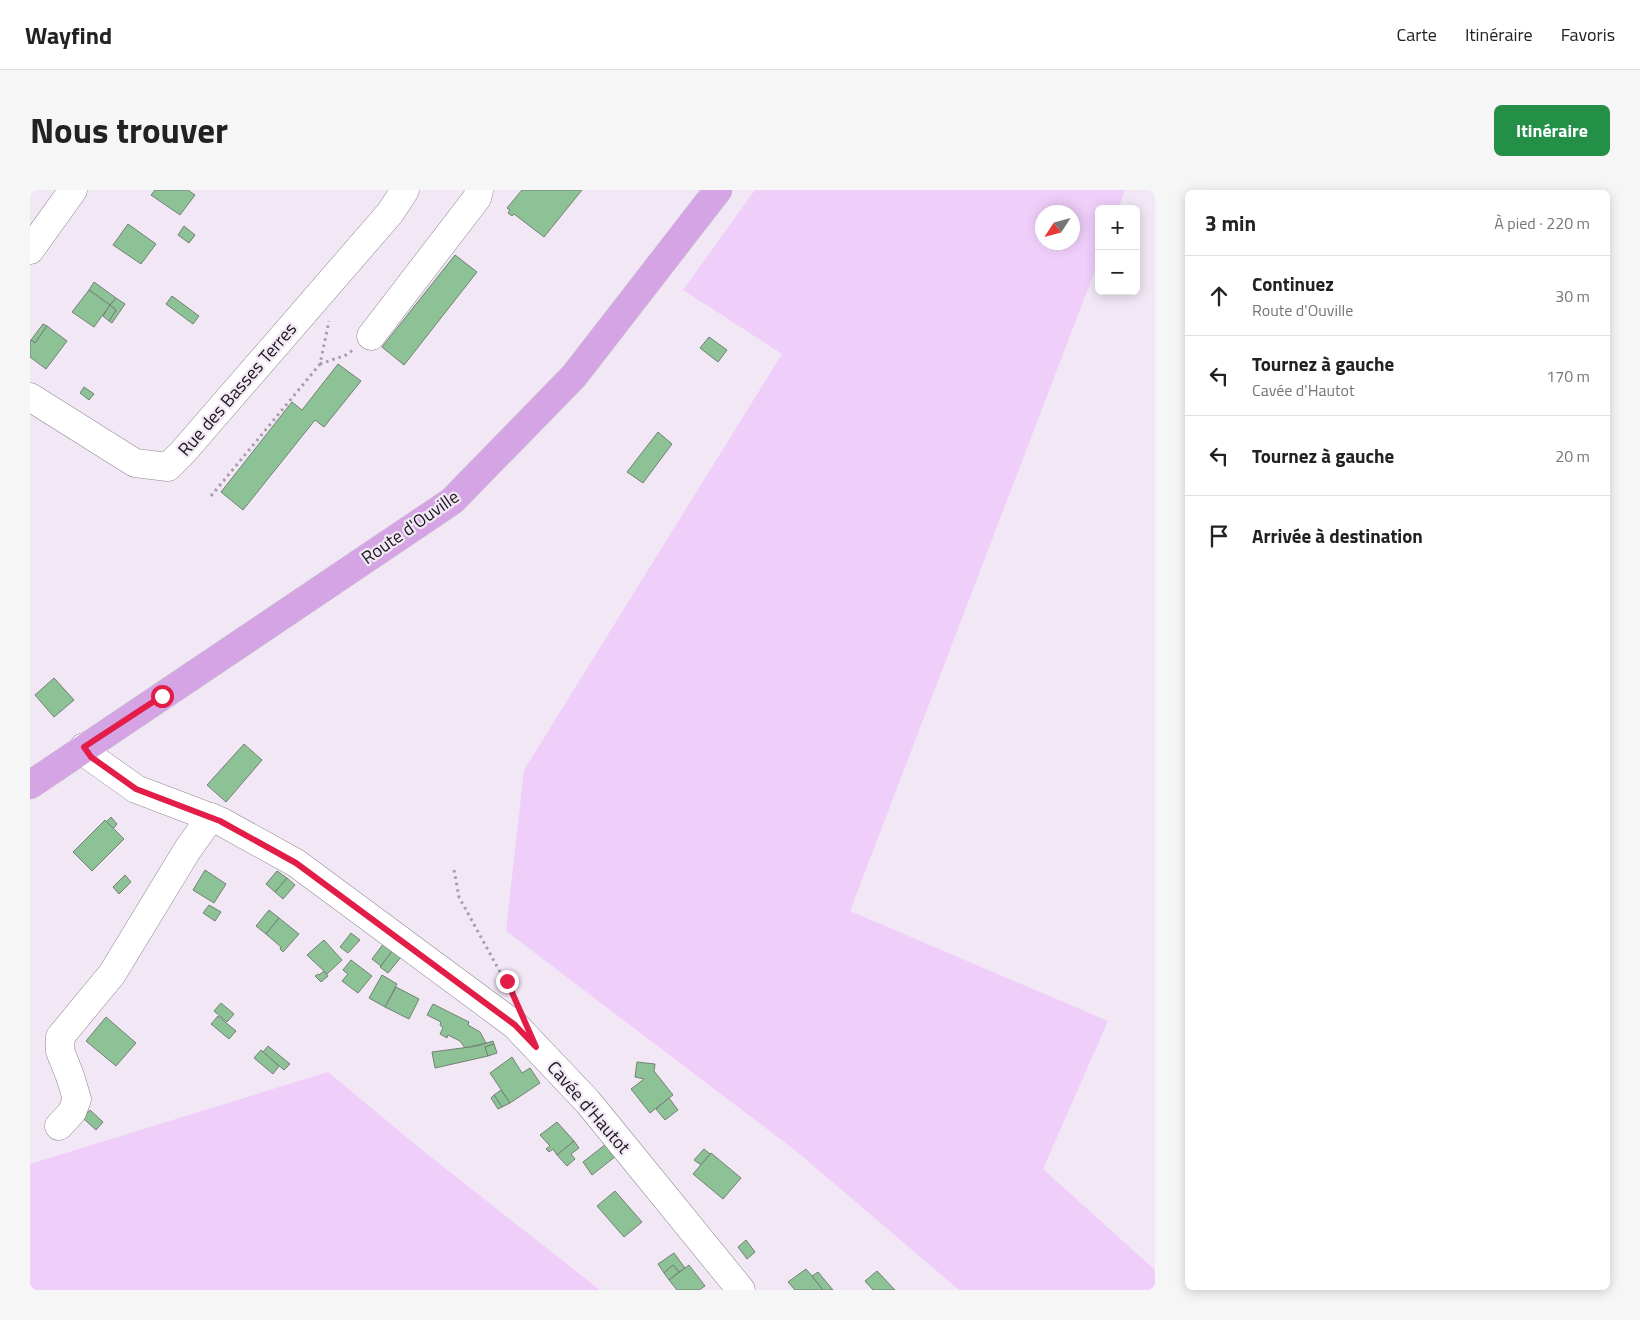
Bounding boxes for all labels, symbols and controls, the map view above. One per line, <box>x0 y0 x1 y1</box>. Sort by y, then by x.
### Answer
text: Wayfind <box>25 17 112 53</box>
text: Carte <box>1396 21 1437 48</box>
text: Itinéraire <box>1465 21 1533 48</box>
text: Favoris <box>1561 21 1615 48</box>
text: Nous trouver <box>30 103 228 157</box>
button: Itinéraire <box>1494 105 1610 156</box>
north arrow <box>1035 205 1080 250</box>
map controls <box>1095 205 1140 295</box>
button: + <box>1095 205 1140 250</box>
text: 3 min <box>1205 207 1256 239</box>
text: À pied · 220 m <box>1494 211 1590 235</box>
button: − <box>1095 250 1140 295</box>
text: Continuez <box>1252 269 1334 298</box>
icon: ahead <box>1205 282 1233 310</box>
text: 30 m <box>1555 284 1590 308</box>
text: Route d'Ouville <box>1252 298 1353 322</box>
street label: Rue des Basses Terres <box>171 316 303 462</box>
text: Tournez à gauche <box>1252 349 1394 378</box>
icon: left <box>1205 362 1233 390</box>
text: 170 m <box>1546 364 1590 388</box>
text: Cavée d'Hautot <box>1252 378 1355 402</box>
text: Tournez à gauche <box>1252 441 1394 470</box>
icon: left <box>1205 442 1233 470</box>
text: 20 m <box>1555 444 1590 468</box>
street label: Route d'Ouville <box>356 483 464 571</box>
text: Arrivée à destination <box>1252 521 1423 550</box>
icon: arrive <box>1205 522 1233 550</box>
route start <box>151 685 174 708</box>
route end <box>496 970 519 993</box>
street label: Cavée d'Hautot <box>541 1055 637 1160</box>

